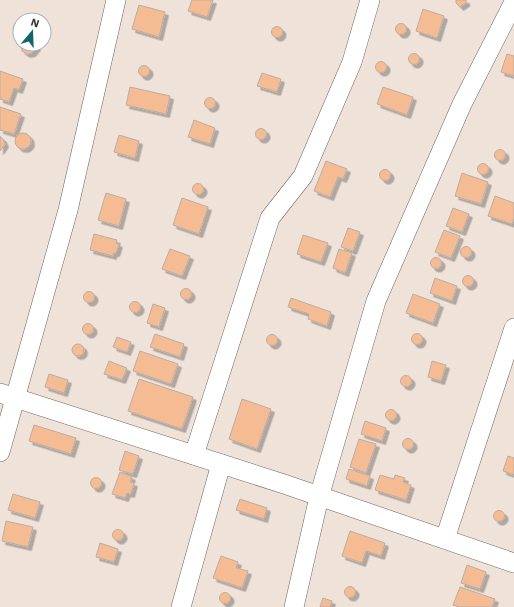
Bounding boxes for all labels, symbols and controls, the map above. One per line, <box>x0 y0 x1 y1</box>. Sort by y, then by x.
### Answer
north arrow <box>12 12 52 52</box>
text: N <box>29 16 41 30</box>

